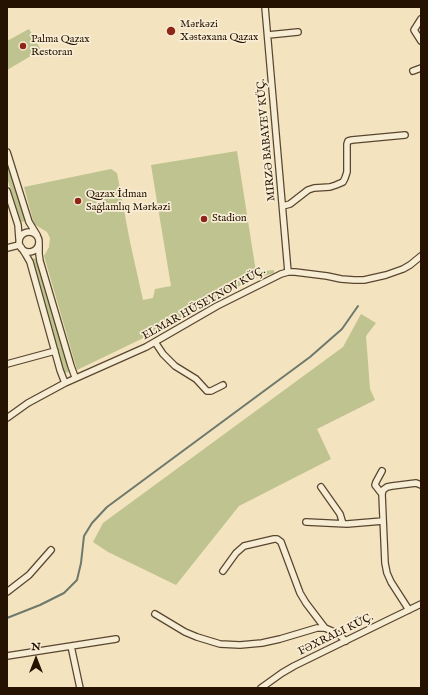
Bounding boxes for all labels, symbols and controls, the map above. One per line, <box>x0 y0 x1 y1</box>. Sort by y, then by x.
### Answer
place label: Mərkəzi Xəstəxana Qazax <box>180 18 258 44</box>
marker: Mərkəzi Xəstəxana Qazax <box>165 25 177 37</box>
place label: Palma Qazax Restoran <box>31 33 90 59</box>
marker: Palma Qazax Restoran <box>18 41 28 51</box>
street label: MIRZƏ BABAYEV KÜÇ. <box>255 78 279 202</box>
place label: Qazax İdman Sağlamlıq Mərkəzi <box>86 188 170 214</box>
marker: Qazax İdman Sağlamlıq Mərkəzi <box>73 196 83 206</box>
place label: Stadion <box>212 212 247 226</box>
marker: Stadion <box>199 214 209 224</box>
street label: ELMAR HÜSEYNOV KÜÇ. <box>140 265 268 343</box>
street label: FƏXRALI KÜÇ. <box>296 611 376 659</box>
north arrow <box>16 639 56 679</box>
text: N <box>31 640 41 654</box>

